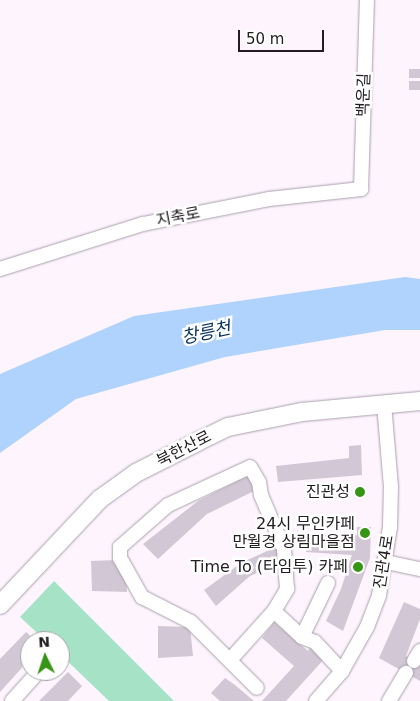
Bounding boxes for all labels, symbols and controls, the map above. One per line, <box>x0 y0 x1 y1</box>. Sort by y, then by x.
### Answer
scale bar <box>240 20 326 52</box>
text: 50 m <box>246 30 284 48</box>
street label: 백운길 <box>354 73 374 117</box>
street label: 지축로 <box>154 203 202 231</box>
water label: 창릉천 <box>179 317 233 349</box>
street label: 북한산로 <box>153 427 215 471</box>
place label: 진관성 <box>306 482 350 502</box>
marker: 진관성 <box>354 486 366 498</box>
place label: 24시 무인카페 만월경 상림마을점 <box>232 514 355 552</box>
marker: 24시 무인카페 만월경 상림마을점 <box>359 527 371 539</box>
street label: 진관4로 <box>370 534 398 590</box>
place label: Time To (타임투) 카페 <box>191 557 348 577</box>
marker: Time To (타임투) 카페 <box>352 561 364 573</box>
north arrow <box>20 631 70 681</box>
text: N <box>38 634 50 650</box>

